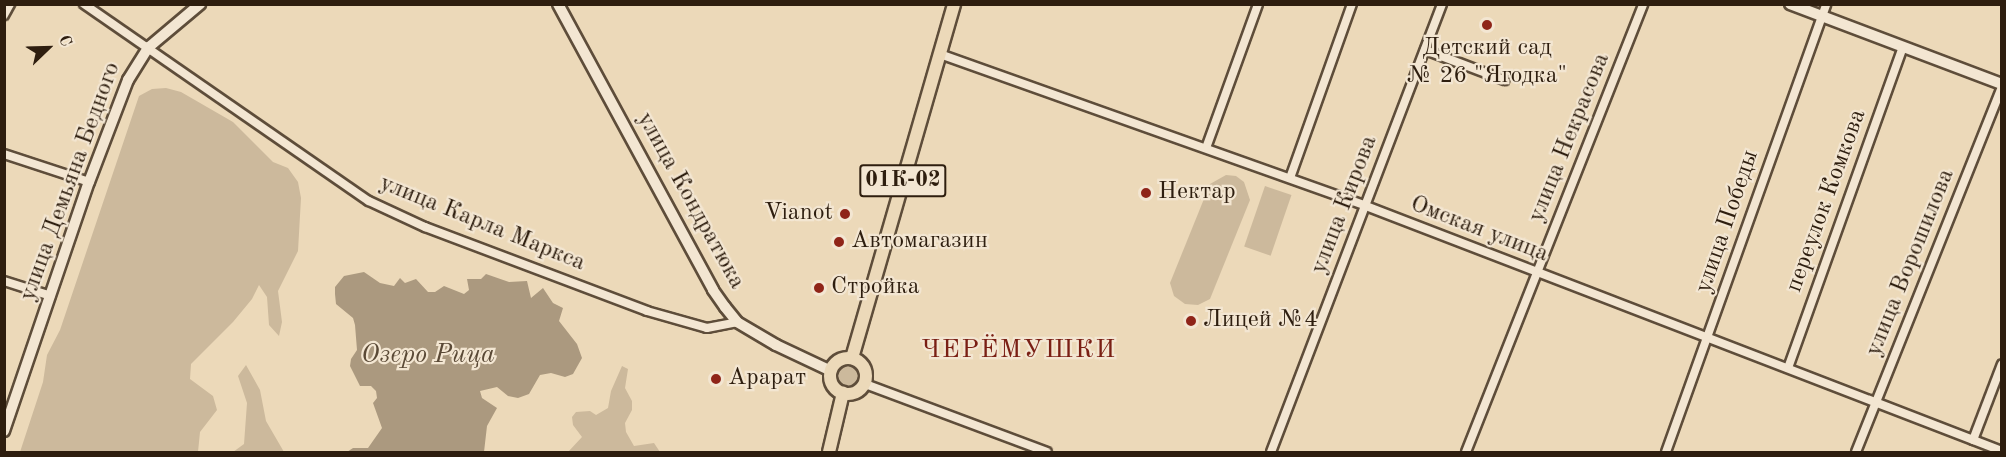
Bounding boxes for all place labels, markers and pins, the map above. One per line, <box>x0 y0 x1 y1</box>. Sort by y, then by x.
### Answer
marker: Детский сад № 26 "Ягодка" <box>1480 18 1494 32</box>
place label: Детский сад № 26 "Ягодка" <box>1407 35 1567 91</box>
place label: Нектар <box>1158 179 1236 207</box>
marker: Нектар <box>1139 186 1153 200</box>
place label: Vianot <box>764 200 833 228</box>
marker: Vianot <box>838 207 852 221</box>
place label: Автомагазин <box>851 228 988 256</box>
marker: Автомагазин <box>832 235 846 249</box>
place label: Стройка <box>831 274 920 302</box>
marker: Стройка <box>812 281 826 295</box>
place label: Лицей №4 <box>1203 307 1318 335</box>
marker: Лицей №4 <box>1184 314 1198 328</box>
place label: Арарат <box>728 365 806 393</box>
marker: Арарат <box>709 372 723 386</box>

